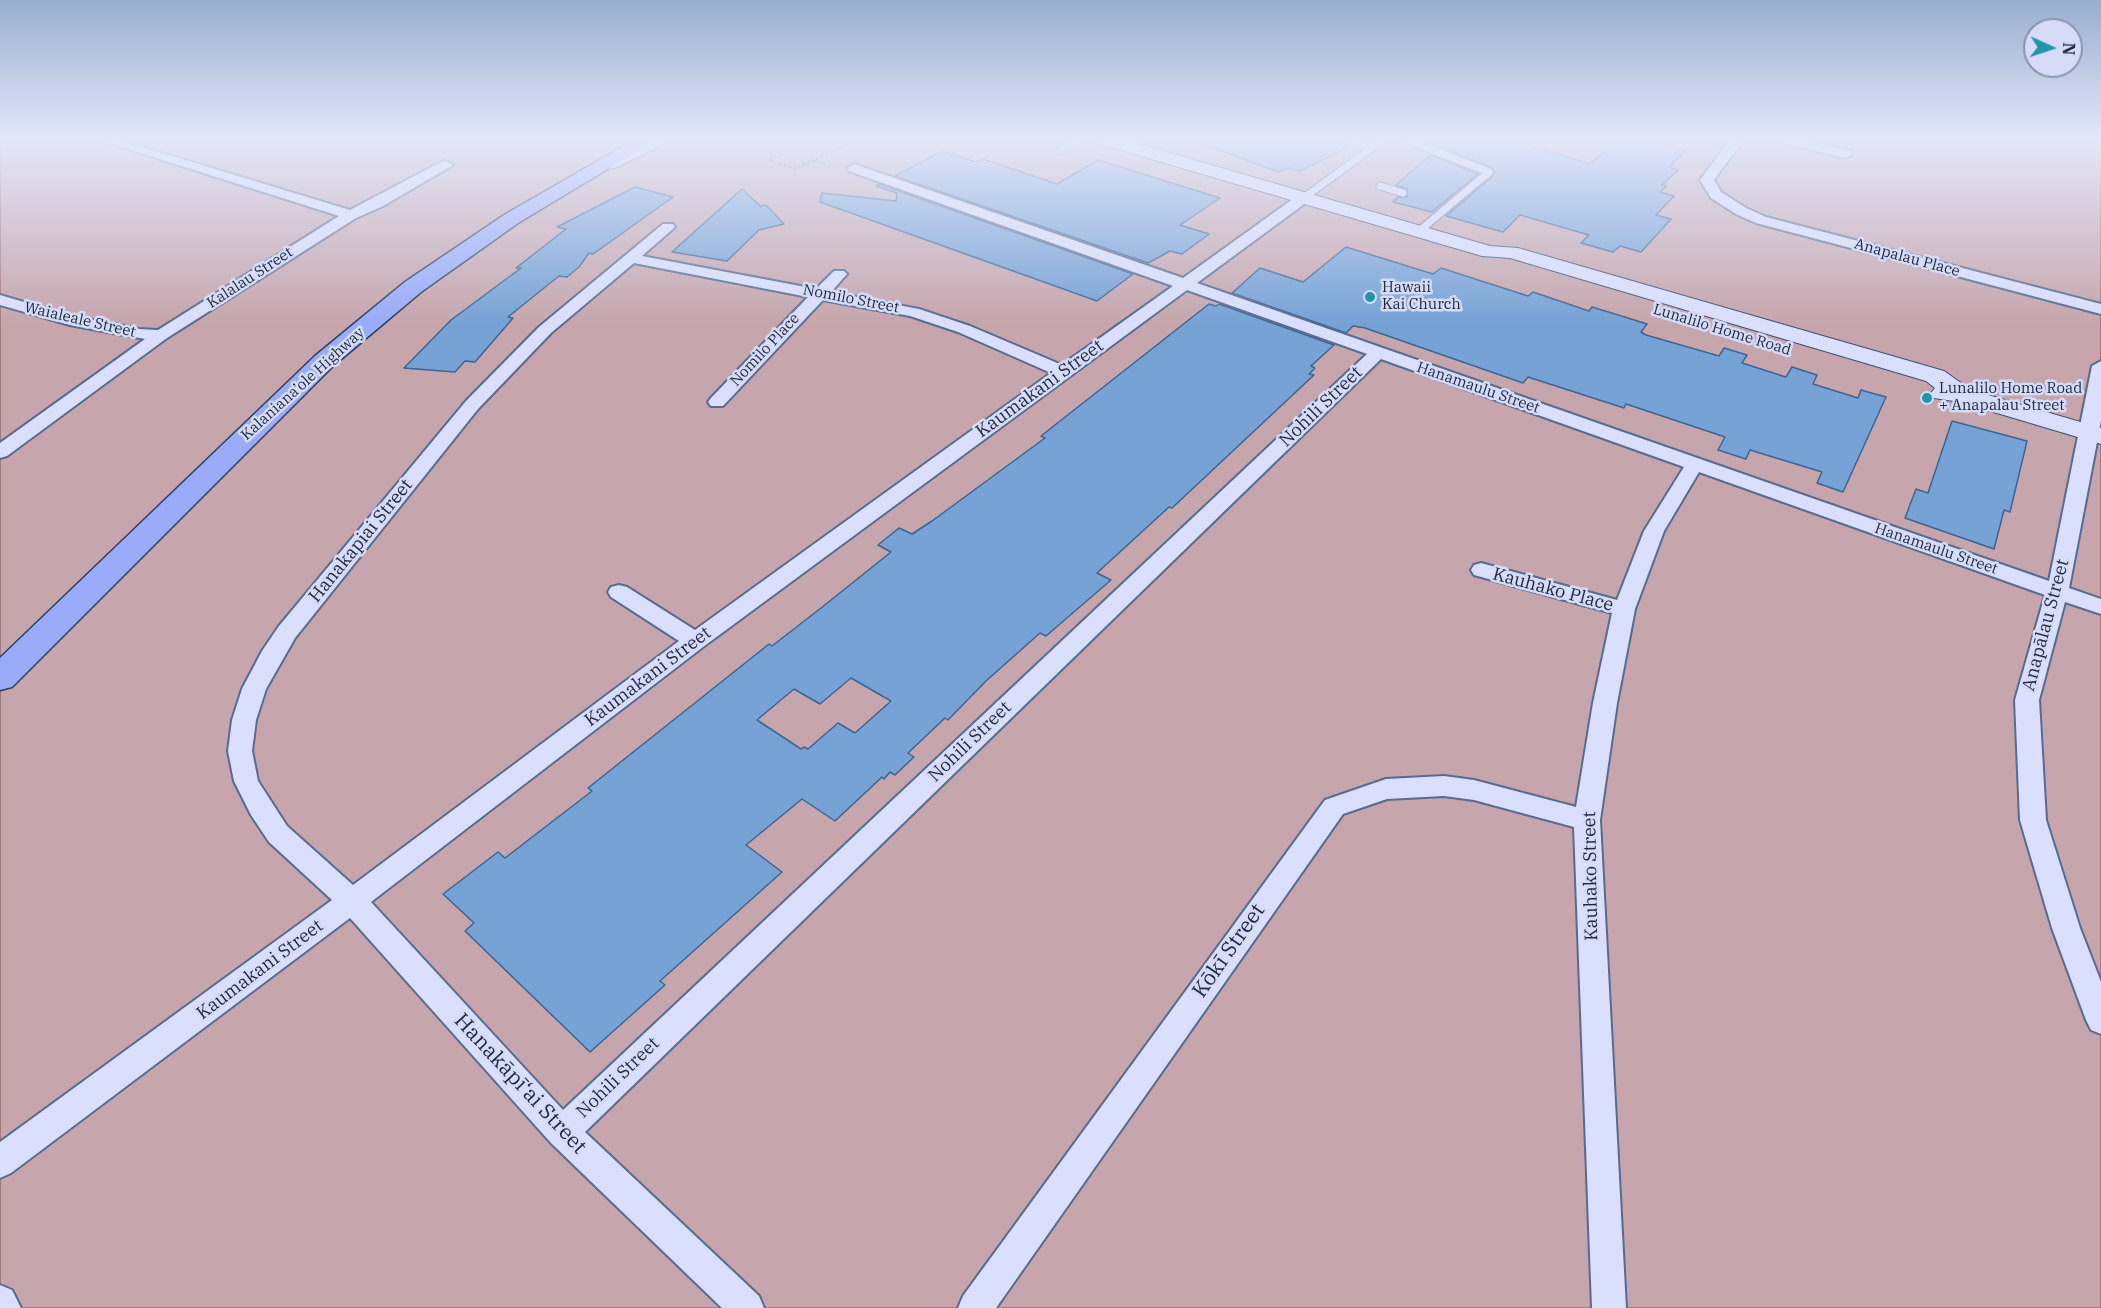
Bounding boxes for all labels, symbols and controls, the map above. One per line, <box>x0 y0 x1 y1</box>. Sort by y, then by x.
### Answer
north arrow <box>2023 18 2083 78</box>
text: N <box>2059 42 2079 56</box>
street label: Anapalau Place <box>1852 235 1962 281</box>
street label: Kalalau Street <box>204 244 296 312</box>
place label: Hawaii Kai Church <box>1382 279 1461 314</box>
street label: Nomilo Street <box>801 281 901 317</box>
marker: Hawaii Kai Church <box>1363 290 1377 304</box>
street label: Waialeale Street <box>23 298 137 342</box>
street label: Lunalilo Home Road <box>1651 300 1793 360</box>
street label: Nomilo Place <box>727 310 803 390</box>
street label: Kalaniana’ole Highway <box>238 324 368 444</box>
street label: Kaumakani Street <box>972 335 1108 443</box>
street label: Hanamaulu Street <box>1414 359 1542 417</box>
street label: Nohili Street <box>1275 362 1367 452</box>
place label: Lunalilo Home Road + Anapalau Street <box>1939 380 2082 415</box>
marker: Lunalilo Home Road + Anapalau Street <box>1920 391 1934 405</box>
street label: Hanakapiai Street <box>305 475 417 607</box>
street label: Hanamaulu Street <box>1872 520 2000 578</box>
street label: Anapālau Street <box>2018 557 2074 693</box>
street label: Kauhako Place <box>1490 563 1616 617</box>
street label: Kaumakani Street <box>581 622 715 732</box>
street label: Nohili Street <box>924 697 1016 787</box>
street label: Kauhako Street <box>1579 811 1603 941</box>
street label: Kōkī Street <box>1187 899 1271 1003</box>
street label: Kaumakani Street <box>193 915 327 1025</box>
street label: Hanakāpī‘ai Street <box>449 1009 591 1159</box>
street label: Nohili Street <box>572 1033 664 1123</box>

